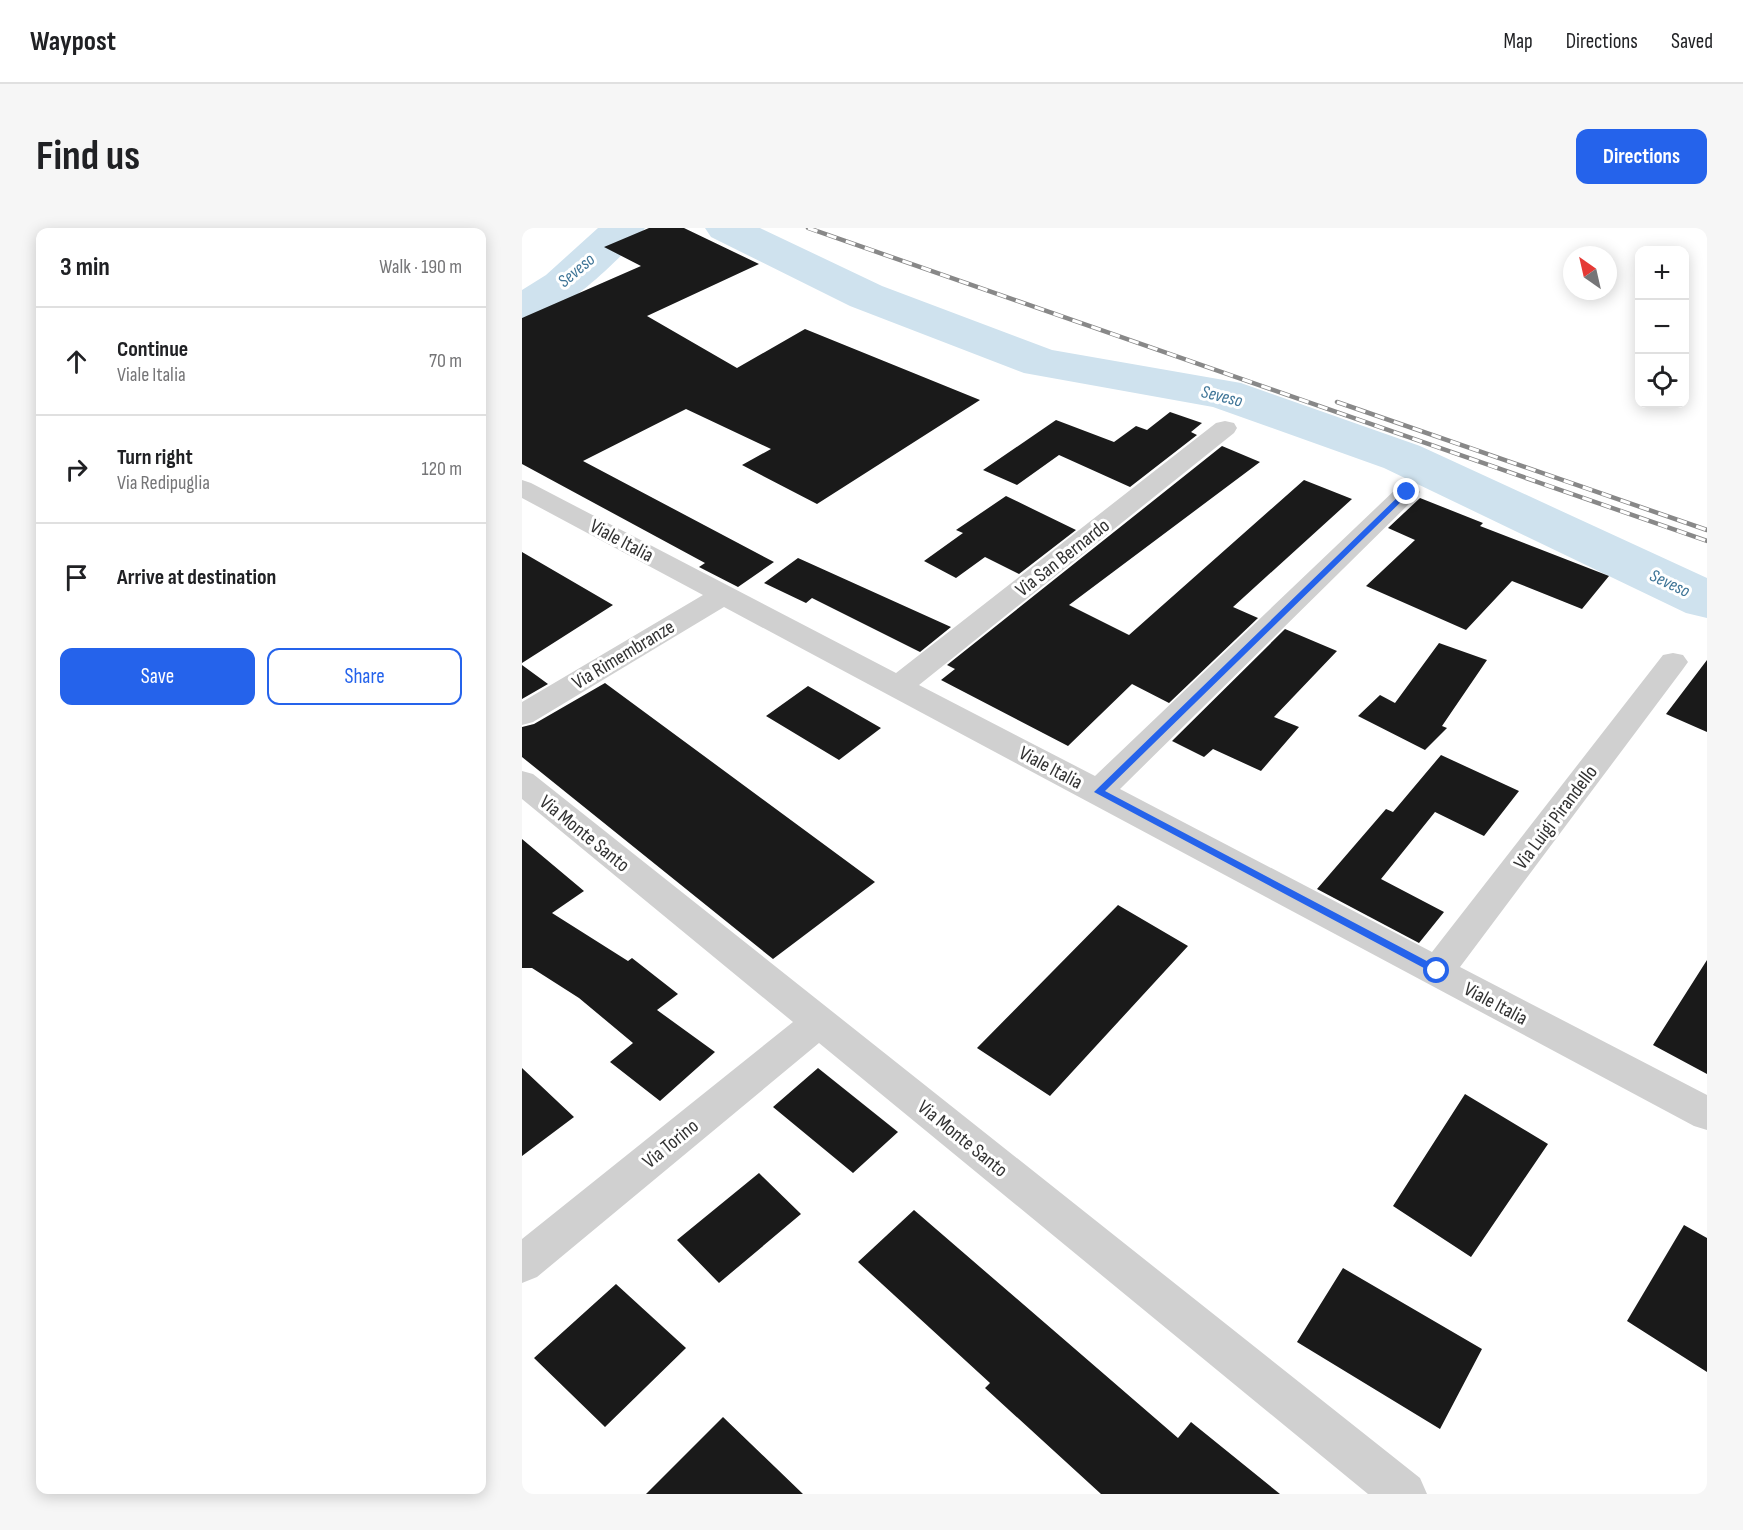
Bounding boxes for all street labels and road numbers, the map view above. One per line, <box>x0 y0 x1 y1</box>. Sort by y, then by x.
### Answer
street label: Viale Italia <box>586 514 657 568</box>
street label: Via San Bernardo <box>1011 514 1114 602</box>
street label: Via Rimembranze <box>568 615 679 695</box>
street label: Viale Italia <box>1015 741 1086 795</box>
street label: Via Luigi Pirandello <box>1509 761 1603 874</box>
street label: Via Monte Santo <box>535 790 634 877</box>
street label: Viale Italia <box>1460 977 1531 1031</box>
street label: Via Monte Santo <box>913 1095 1012 1182</box>
street label: Via Torino <box>638 1114 703 1174</box>

